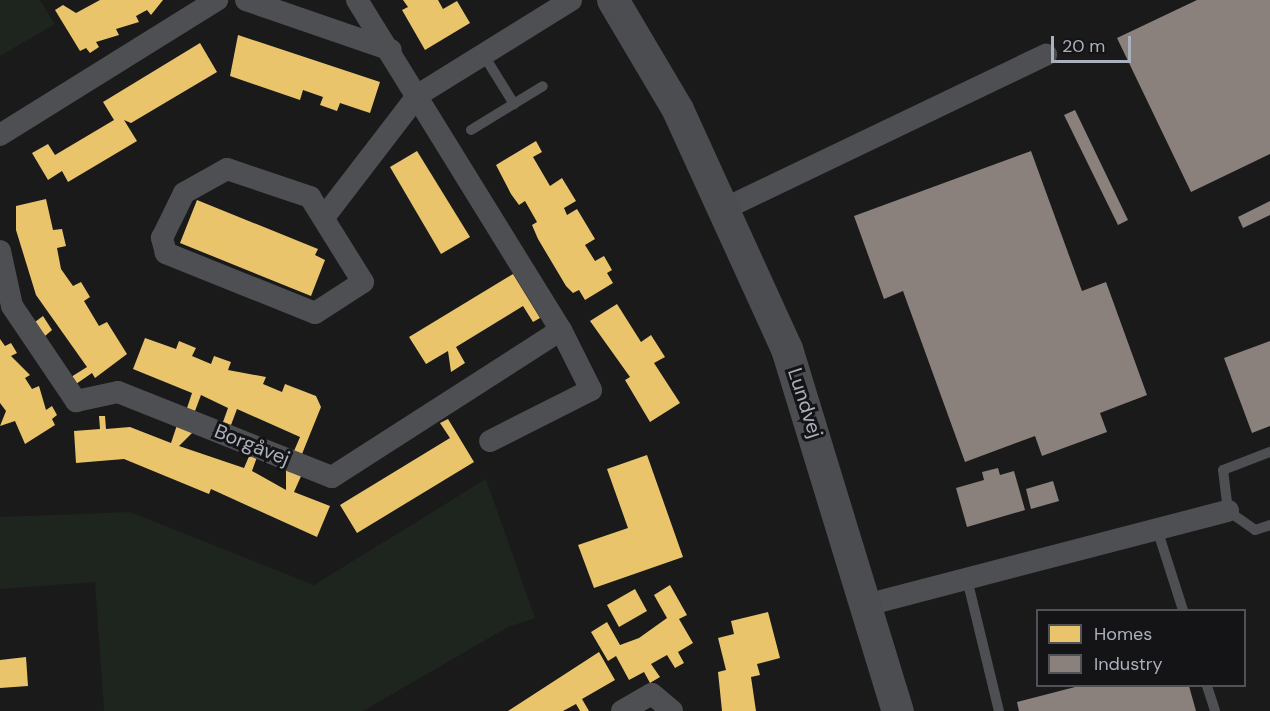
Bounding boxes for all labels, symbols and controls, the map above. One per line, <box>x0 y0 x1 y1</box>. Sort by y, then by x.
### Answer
scale bar <box>1054 24 1134 62</box>
text: 20 m <box>1062 34 1105 58</box>
street label: Lundvej <box>782 365 828 441</box>
street label: Borgåvej <box>211 419 293 471</box>
legend <box>1036 609 1246 687</box>
text: Homes <box>1094 622 1152 646</box>
text: Industry <box>1094 652 1163 676</box>

